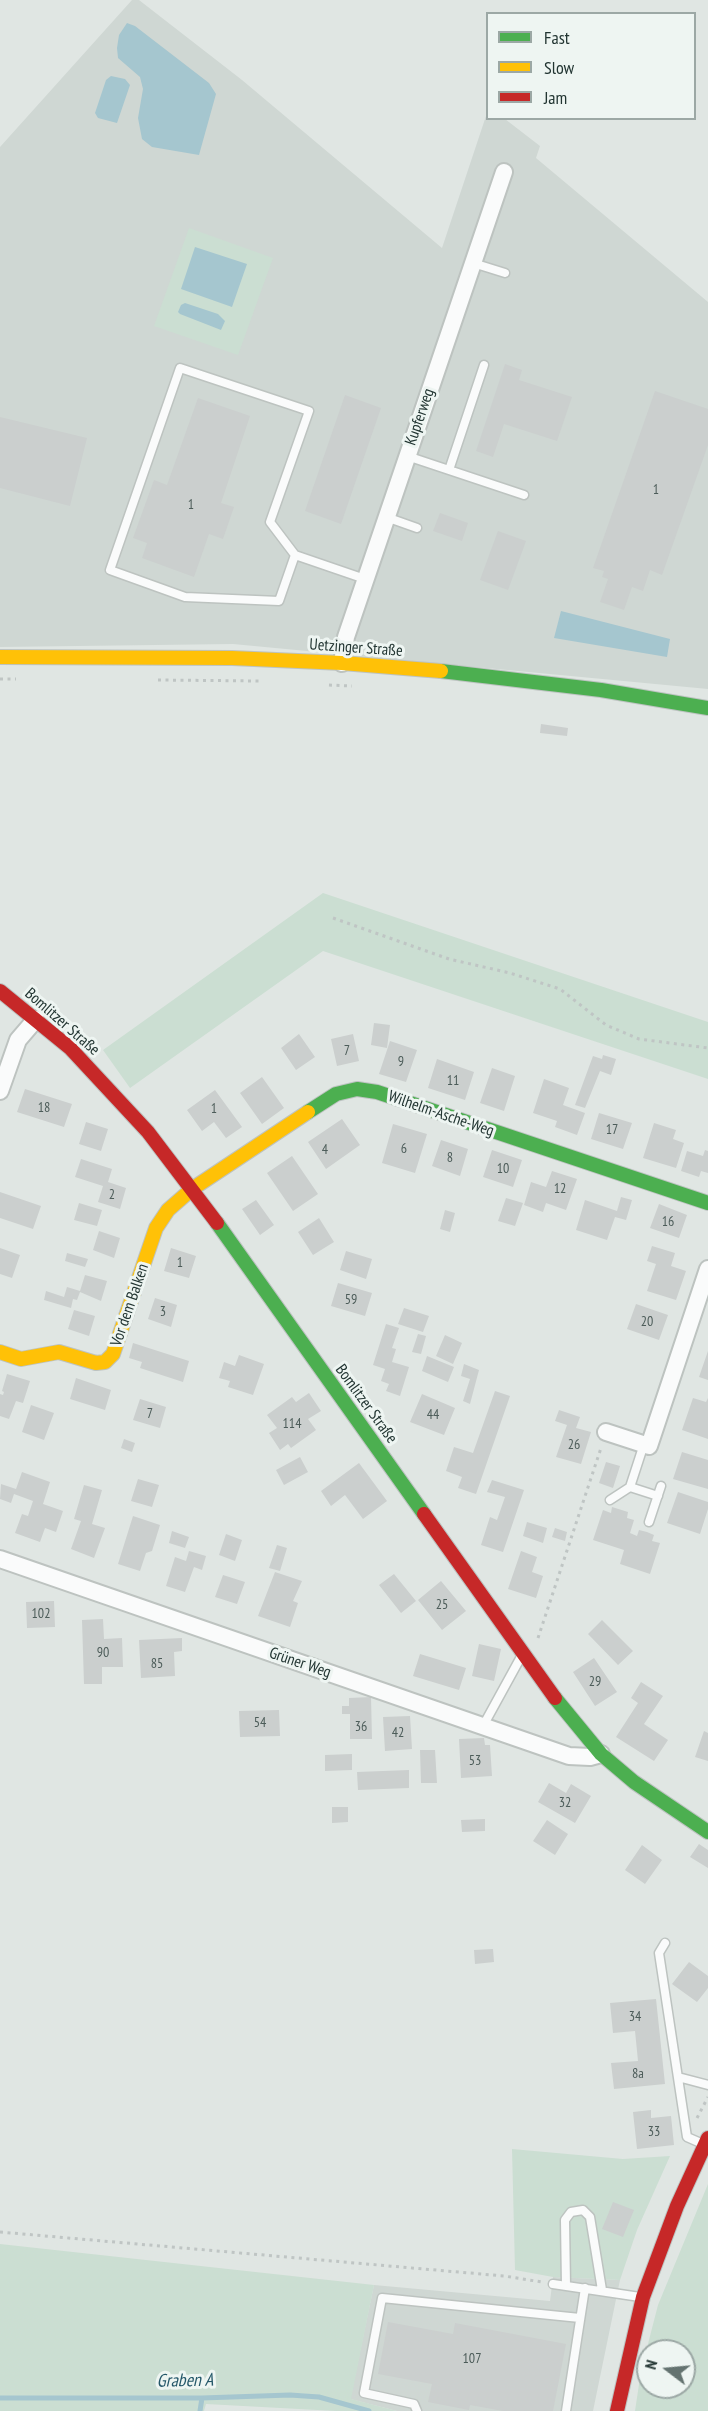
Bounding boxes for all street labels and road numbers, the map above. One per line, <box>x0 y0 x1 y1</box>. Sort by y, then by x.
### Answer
street label: Kupferweg <box>401 386 439 448</box>
street label: Uetzinger Straße <box>309 635 403 661</box>
street label: Bomlitzer Straße <box>21 984 103 1060</box>
street label: Wilhelm-Asche-Weg <box>386 1087 496 1141</box>
street label: Vor dem Balken <box>107 1261 153 1349</box>
street label: Bomlitzer Straße <box>331 1361 401 1447</box>
street label: Grüner Weg <box>267 1643 333 1683</box>

